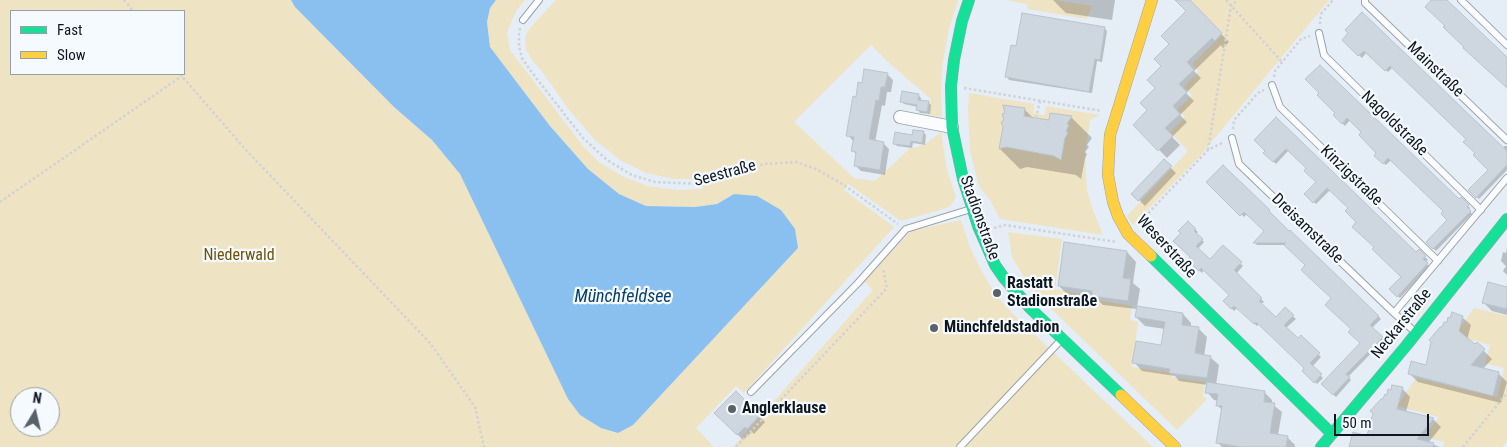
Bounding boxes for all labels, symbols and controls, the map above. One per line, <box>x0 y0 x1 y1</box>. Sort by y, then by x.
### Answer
legend <box>10 10 185 75</box>
text: Fast <box>57 21 82 39</box>
street label: Mainstraße <box>1403 38 1467 102</box>
text: Slow <box>57 46 86 64</box>
street label: Nagoldstraße <box>1357 87 1431 161</box>
street label: Kinzigstraße <box>1316 142 1386 210</box>
street label: Seestraße <box>692 157 758 191</box>
street label: Stadionstraße <box>955 173 1003 263</box>
street label: Dreisamstraße <box>1267 190 1347 268</box>
street label: Weserstraße <box>1132 211 1200 283</box>
park label: Niederwald <box>203 246 275 266</box>
place label: Rastatt Stadionstraße <box>1007 274 1097 312</box>
street label: Neckarstraße <box>1368 285 1436 363</box>
water label: Münchfeldsee <box>574 286 672 308</box>
marker: Rastatt Stadionstraße <box>991 287 1003 299</box>
place label: Münchfeldstadion <box>944 318 1059 338</box>
marker: Münchfeldstadion <box>928 322 940 334</box>
north arrow <box>10 387 60 437</box>
text: N <box>32 390 43 407</box>
place label: Anglerklause <box>742 399 826 419</box>
marker: Anglerklause <box>726 403 738 415</box>
scale bar <box>1337 404 1432 436</box>
text: 50 m <box>1342 414 1372 432</box>

